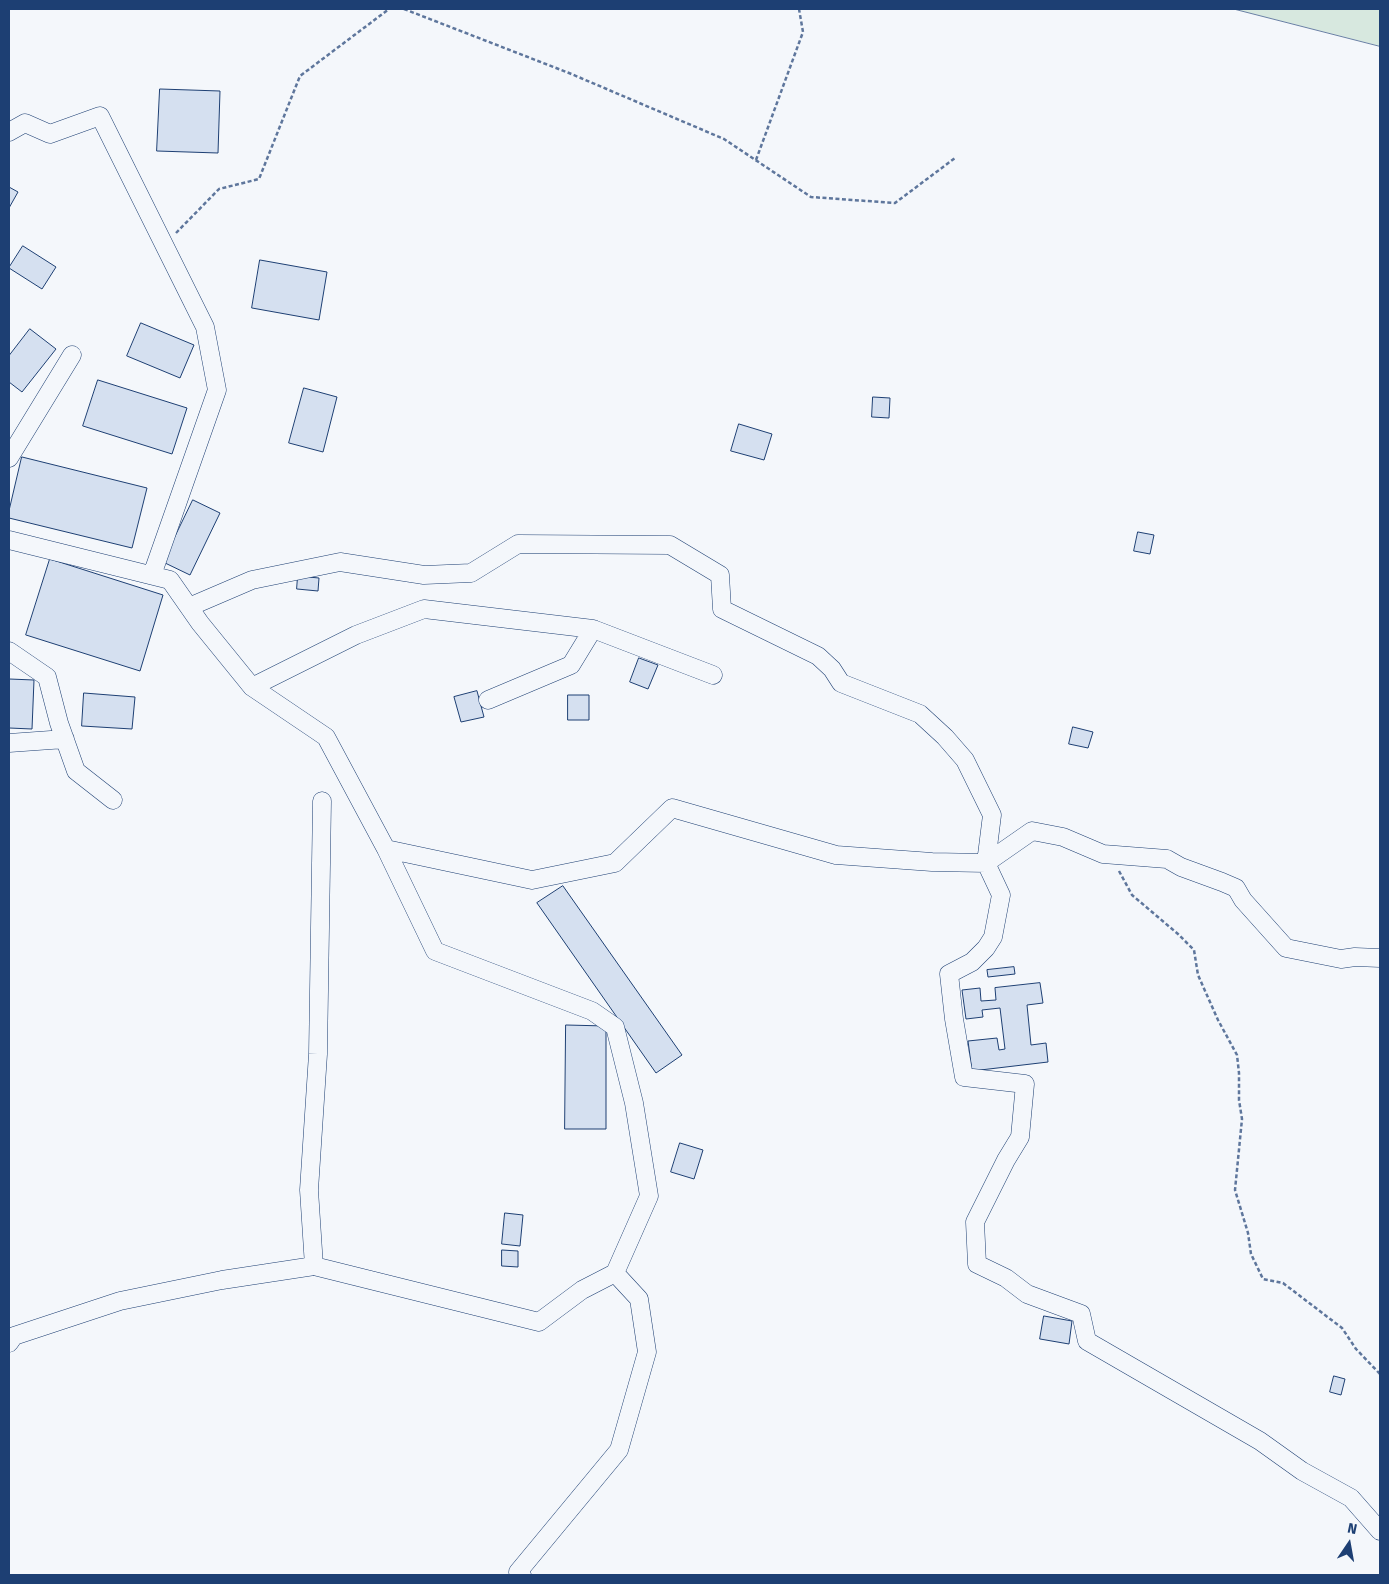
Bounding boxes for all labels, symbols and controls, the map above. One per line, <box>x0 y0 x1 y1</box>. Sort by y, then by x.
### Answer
north arrow <box>1324 1519 1374 1569</box>
text: N <box>1346 1520 1359 1538</box>

